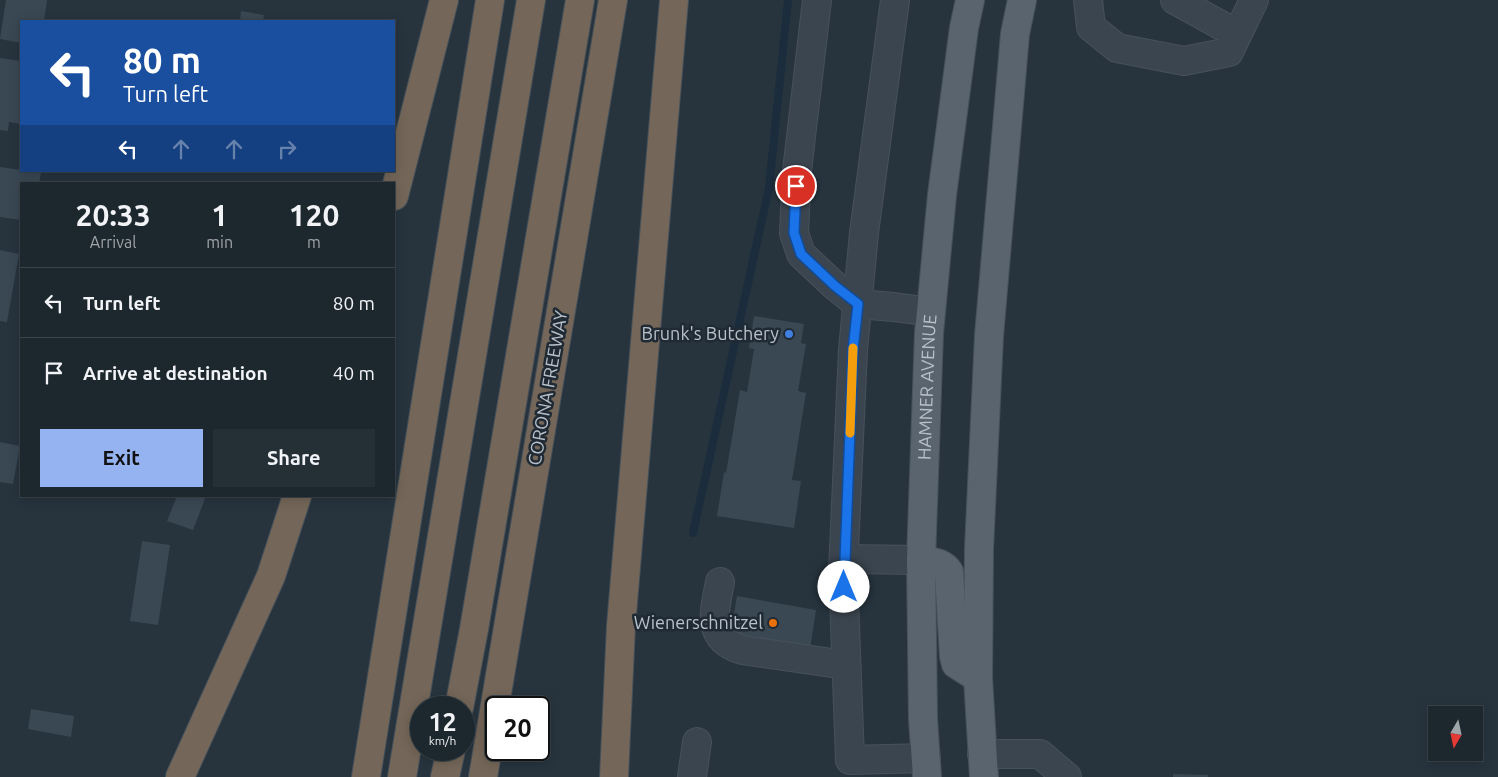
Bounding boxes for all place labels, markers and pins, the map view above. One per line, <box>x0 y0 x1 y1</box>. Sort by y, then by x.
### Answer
pin <box>775 165 817 207</box>
place label: Brunk's Butchery <box>642 323 779 343</box>
marker: Brunk's Butchery <box>783 328 795 340</box>
place label: Wienerschnitzel <box>634 612 763 632</box>
marker: Wienerschnitzel <box>767 617 779 629</box>

